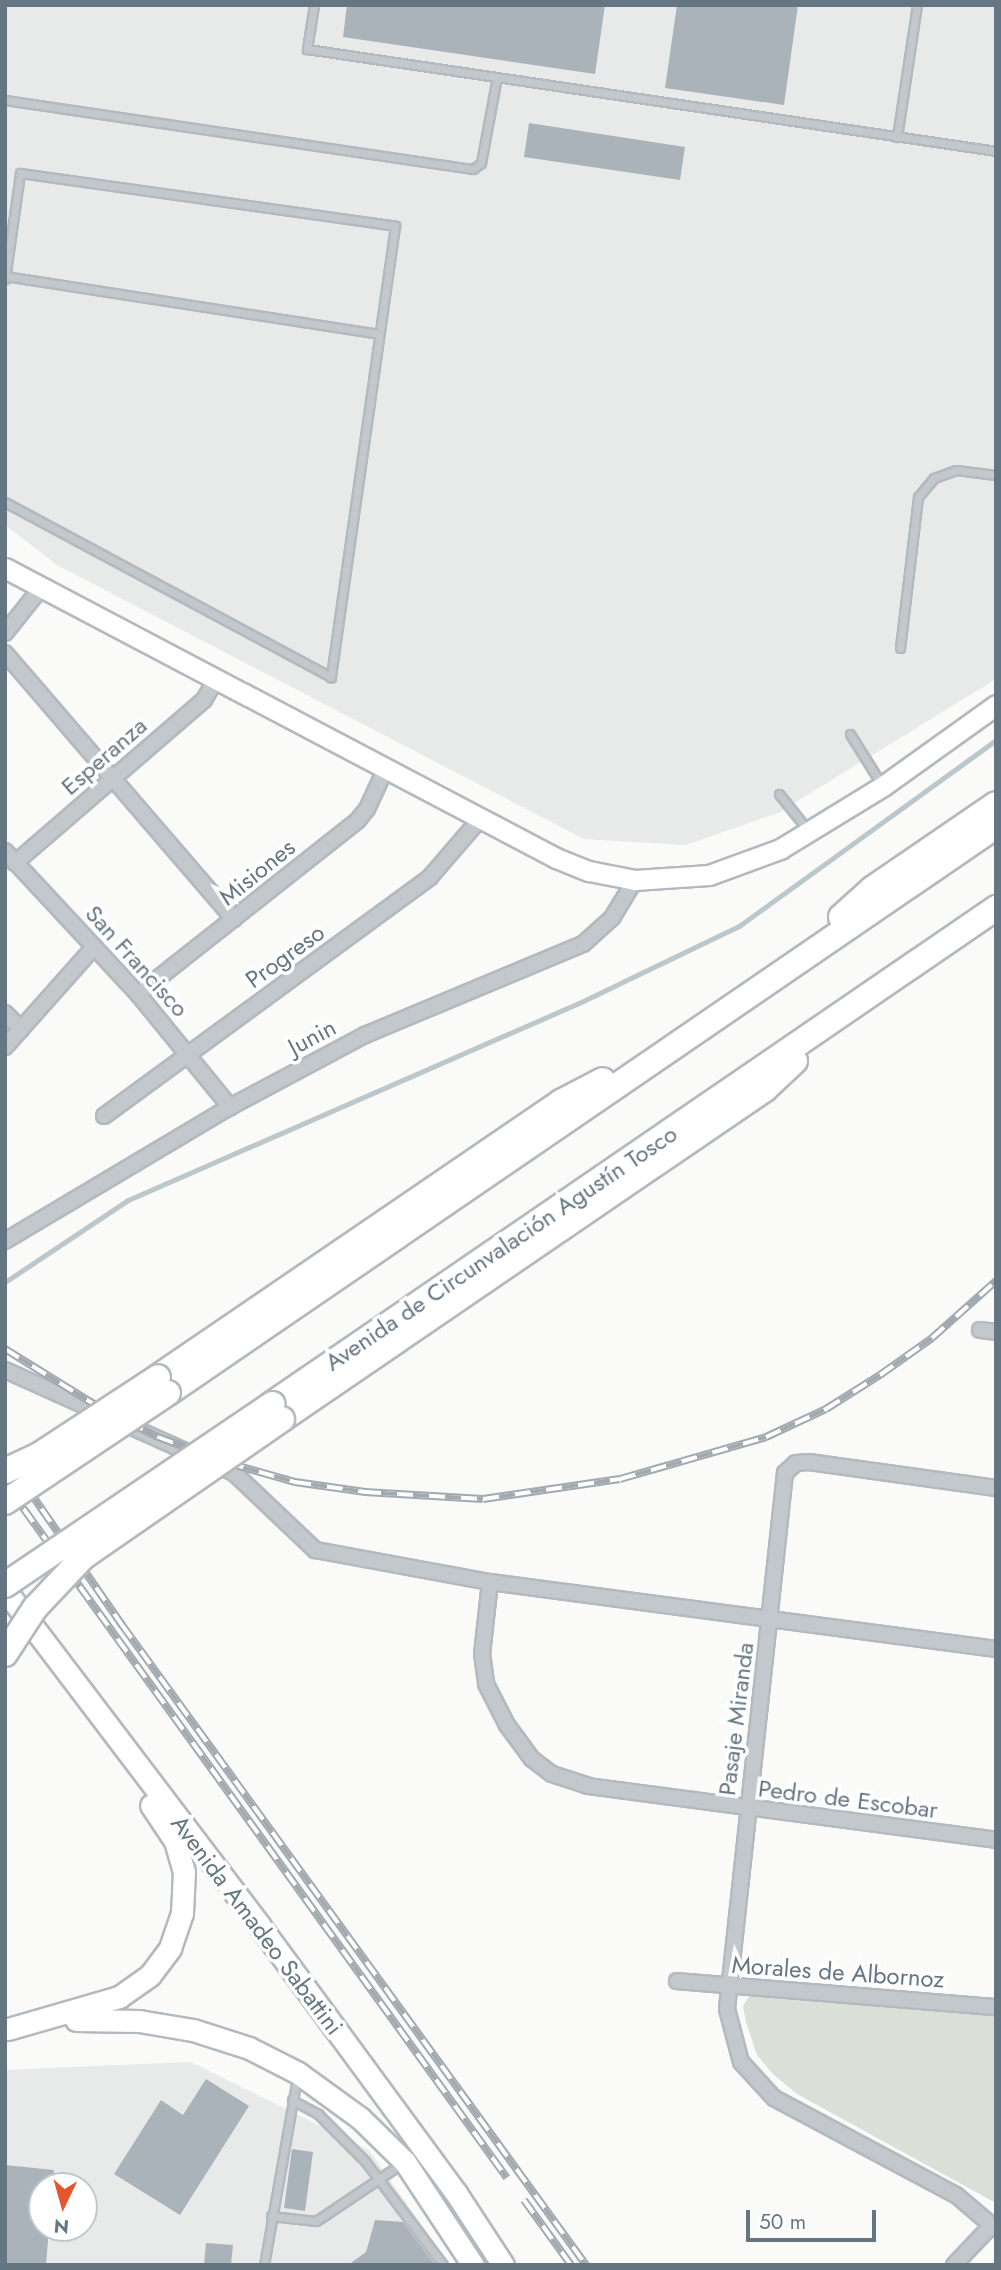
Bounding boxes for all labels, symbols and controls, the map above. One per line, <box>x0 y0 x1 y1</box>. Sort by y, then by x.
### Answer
street label: Esperanza <box>55 711 153 801</box>
street label: Misiones <box>213 833 301 911</box>
street label: San Francisco <box>79 899 195 1023</box>
street label: Progreso <box>240 918 330 994</box>
street label: Junin <box>283 1013 341 1061</box>
street label: Avenida de Circunvalación Agustín Tosco <box>320 1119 682 1377</box>
street label: Pasaje Miranda <box>712 1641 760 1797</box>
street label: Pedro de Escobar <box>757 1774 939 1824</box>
street label: Avenida Amadeo Sabattini <box>165 1810 349 2040</box>
street label: Morales de Albornoz <box>731 1950 945 1994</box>
north arrow <box>28 2172 98 2242</box>
scale bar <box>749 2196 878 2240</box>
text: 50 m <box>759 2207 806 2237</box>
text: N <box>53 2212 70 2241</box>

